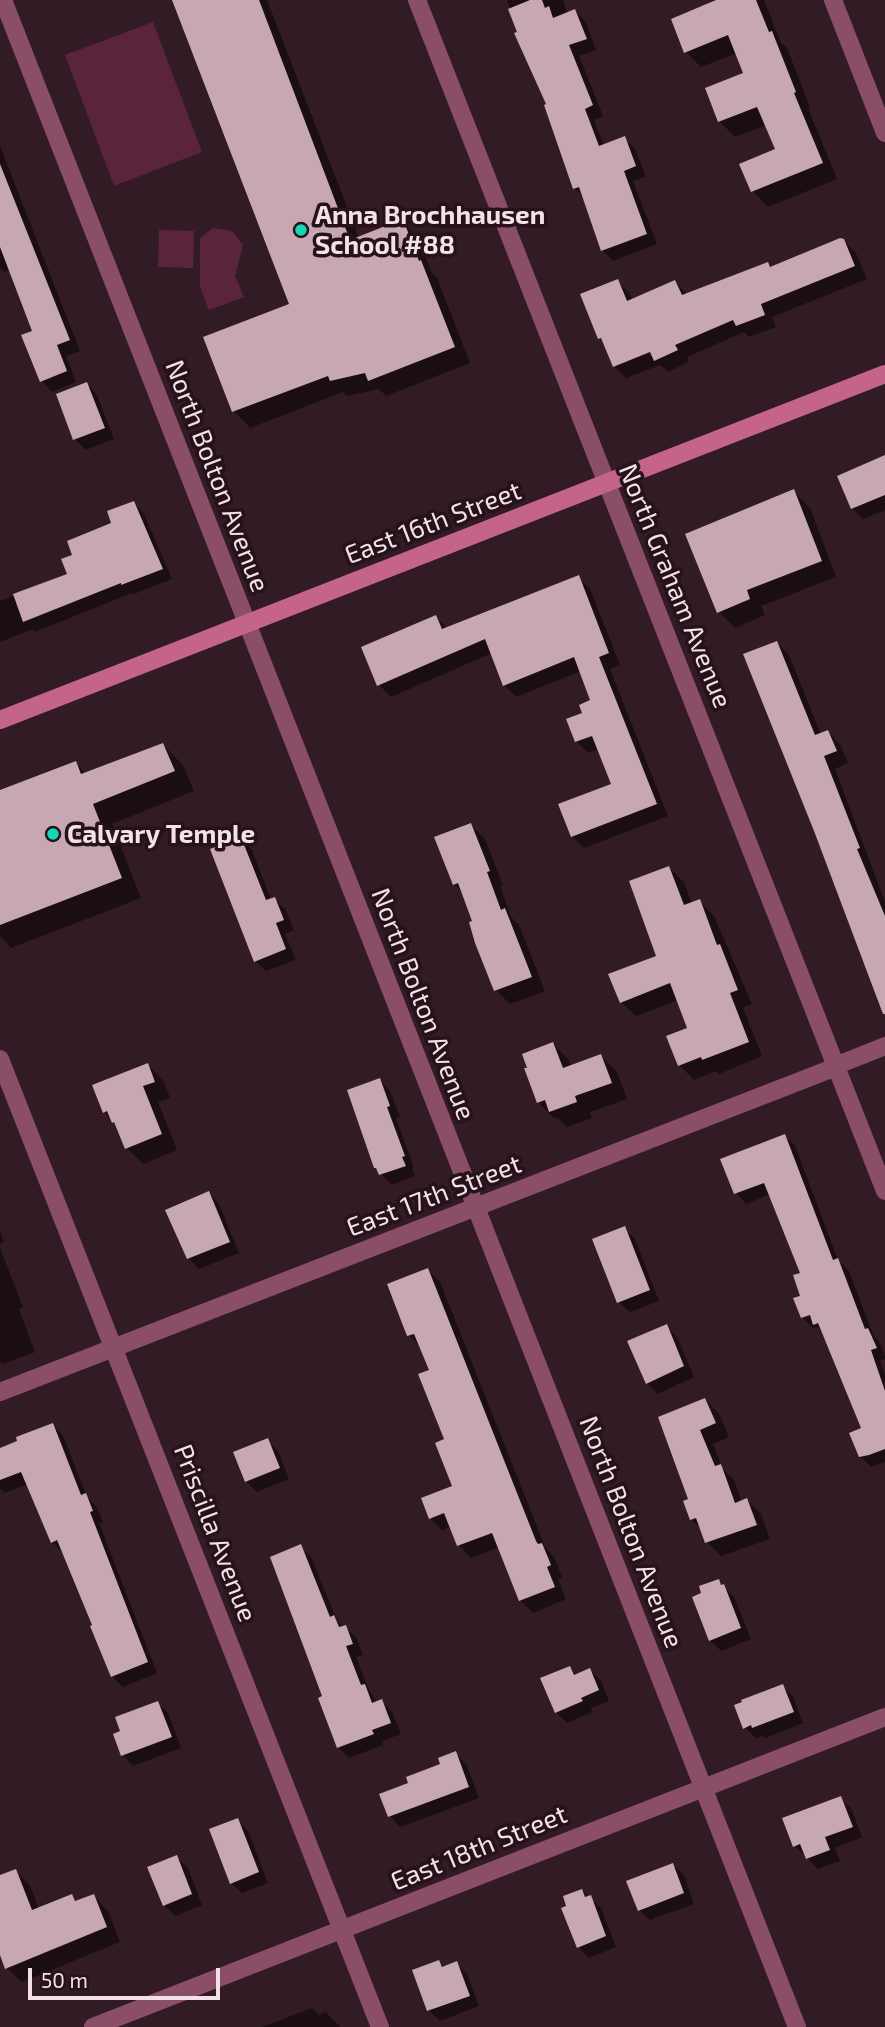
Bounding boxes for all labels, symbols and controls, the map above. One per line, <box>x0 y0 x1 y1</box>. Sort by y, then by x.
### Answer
place label: Anna Brochhausen School #88 <box>315 199 545 260</box>
marker: Anna Brochhausen School #88 <box>293 222 309 238</box>
street label: North Bolton Avenue <box>158 356 276 596</box>
street label: North Graham Avenue <box>612 459 738 713</box>
street label: East 16th Street <box>341 475 525 571</box>
place label: Calvary Temple <box>67 818 255 850</box>
marker: Calvary Temple <box>45 826 61 842</box>
street label: North Bolton Avenue <box>364 884 482 1124</box>
street label: East 17th Street <box>342 1148 526 1244</box>
street label: North Bolton Avenue <box>572 1412 690 1652</box>
street label: Priscilla Avenue <box>167 1440 263 1626</box>
street label: East 18th Street <box>386 1799 572 1897</box>
scale bar <box>32 1954 224 1998</box>
text: 50 m <box>41 1967 88 1992</box>

